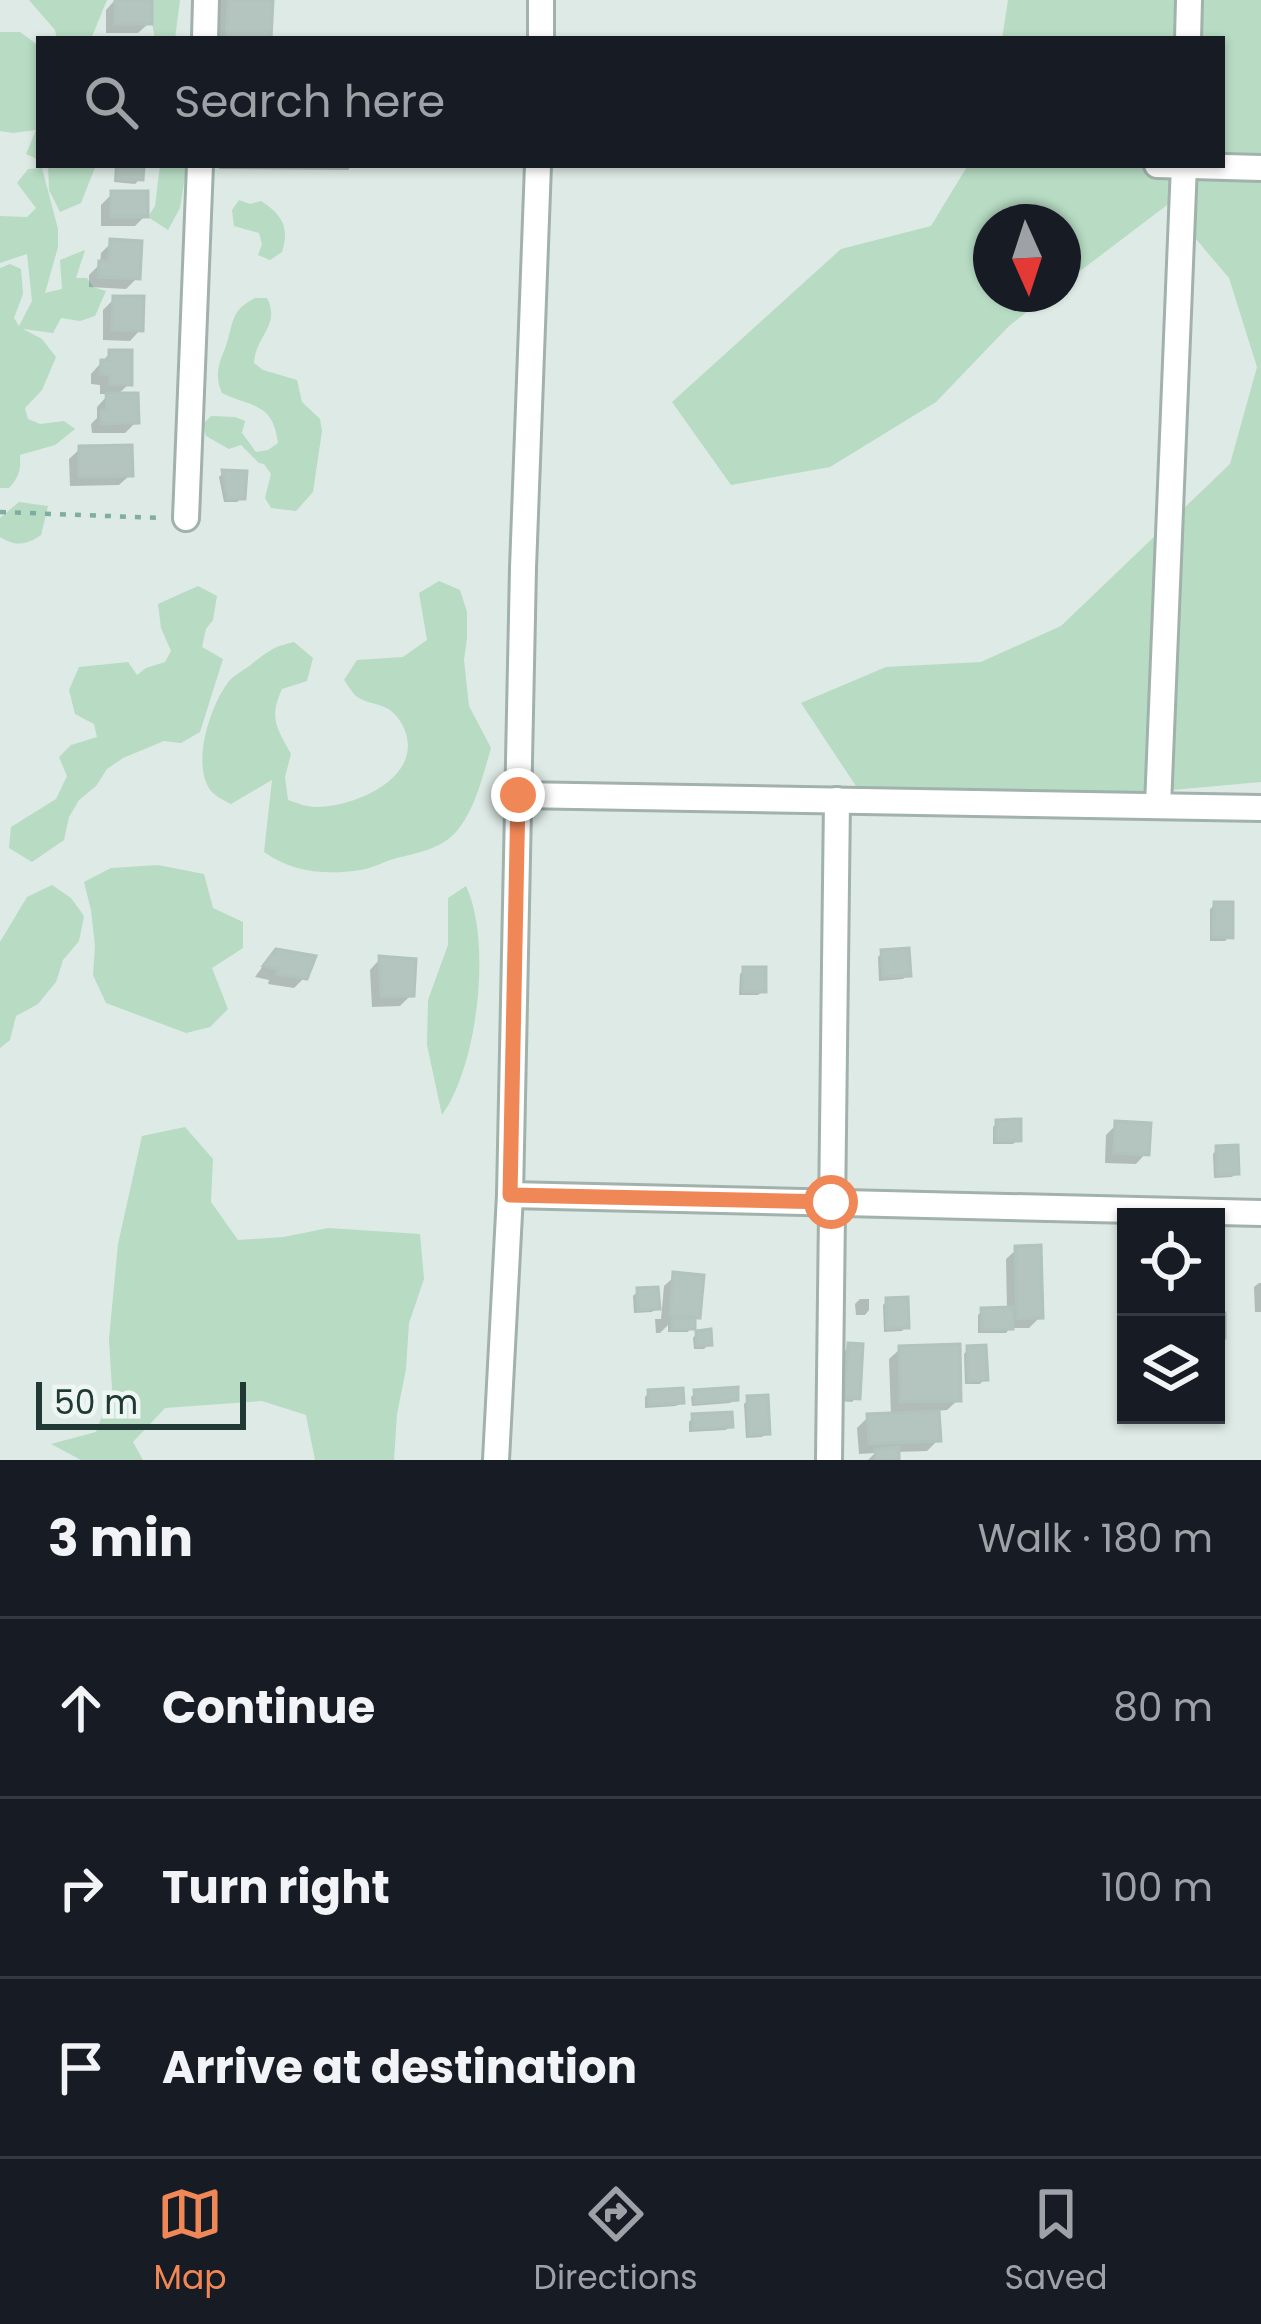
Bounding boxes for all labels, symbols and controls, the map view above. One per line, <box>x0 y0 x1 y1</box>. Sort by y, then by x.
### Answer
search box <box>36 36 1225 168</box>
icon: search <box>78 69 144 135</box>
text: Search here <box>174 70 445 133</box>
north arrow <box>973 204 1081 312</box>
route end <box>491 768 545 822</box>
route start <box>804 1175 858 1229</box>
map controls <box>1117 1208 1225 1424</box>
button: locate <box>1117 1208 1225 1316</box>
button: layers <box>1117 1316 1225 1424</box>
scale bar <box>36 1376 246 1429</box>
text: 50 m <box>54 1379 138 1426</box>
text: 3 min <box>48 1502 193 1574</box>
text: Walk · 180 m <box>978 1511 1213 1566</box>
icon: ahead <box>48 1675 114 1741</box>
text: Continue <box>162 1676 375 1739</box>
text: 80 m <box>1113 1680 1213 1735</box>
icon: right <box>48 1855 114 1921</box>
text: Turn right <box>162 1856 390 1919</box>
text: 100 m <box>1101 1860 1213 1915</box>
icon: arrive <box>48 2035 114 2101</box>
text: Arrive at destination <box>162 2036 637 2099</box>
tab: Map <box>154 2181 227 2303</box>
tab: Directions <box>534 2181 697 2303</box>
tab: Saved <box>1005 2181 1107 2303</box>

